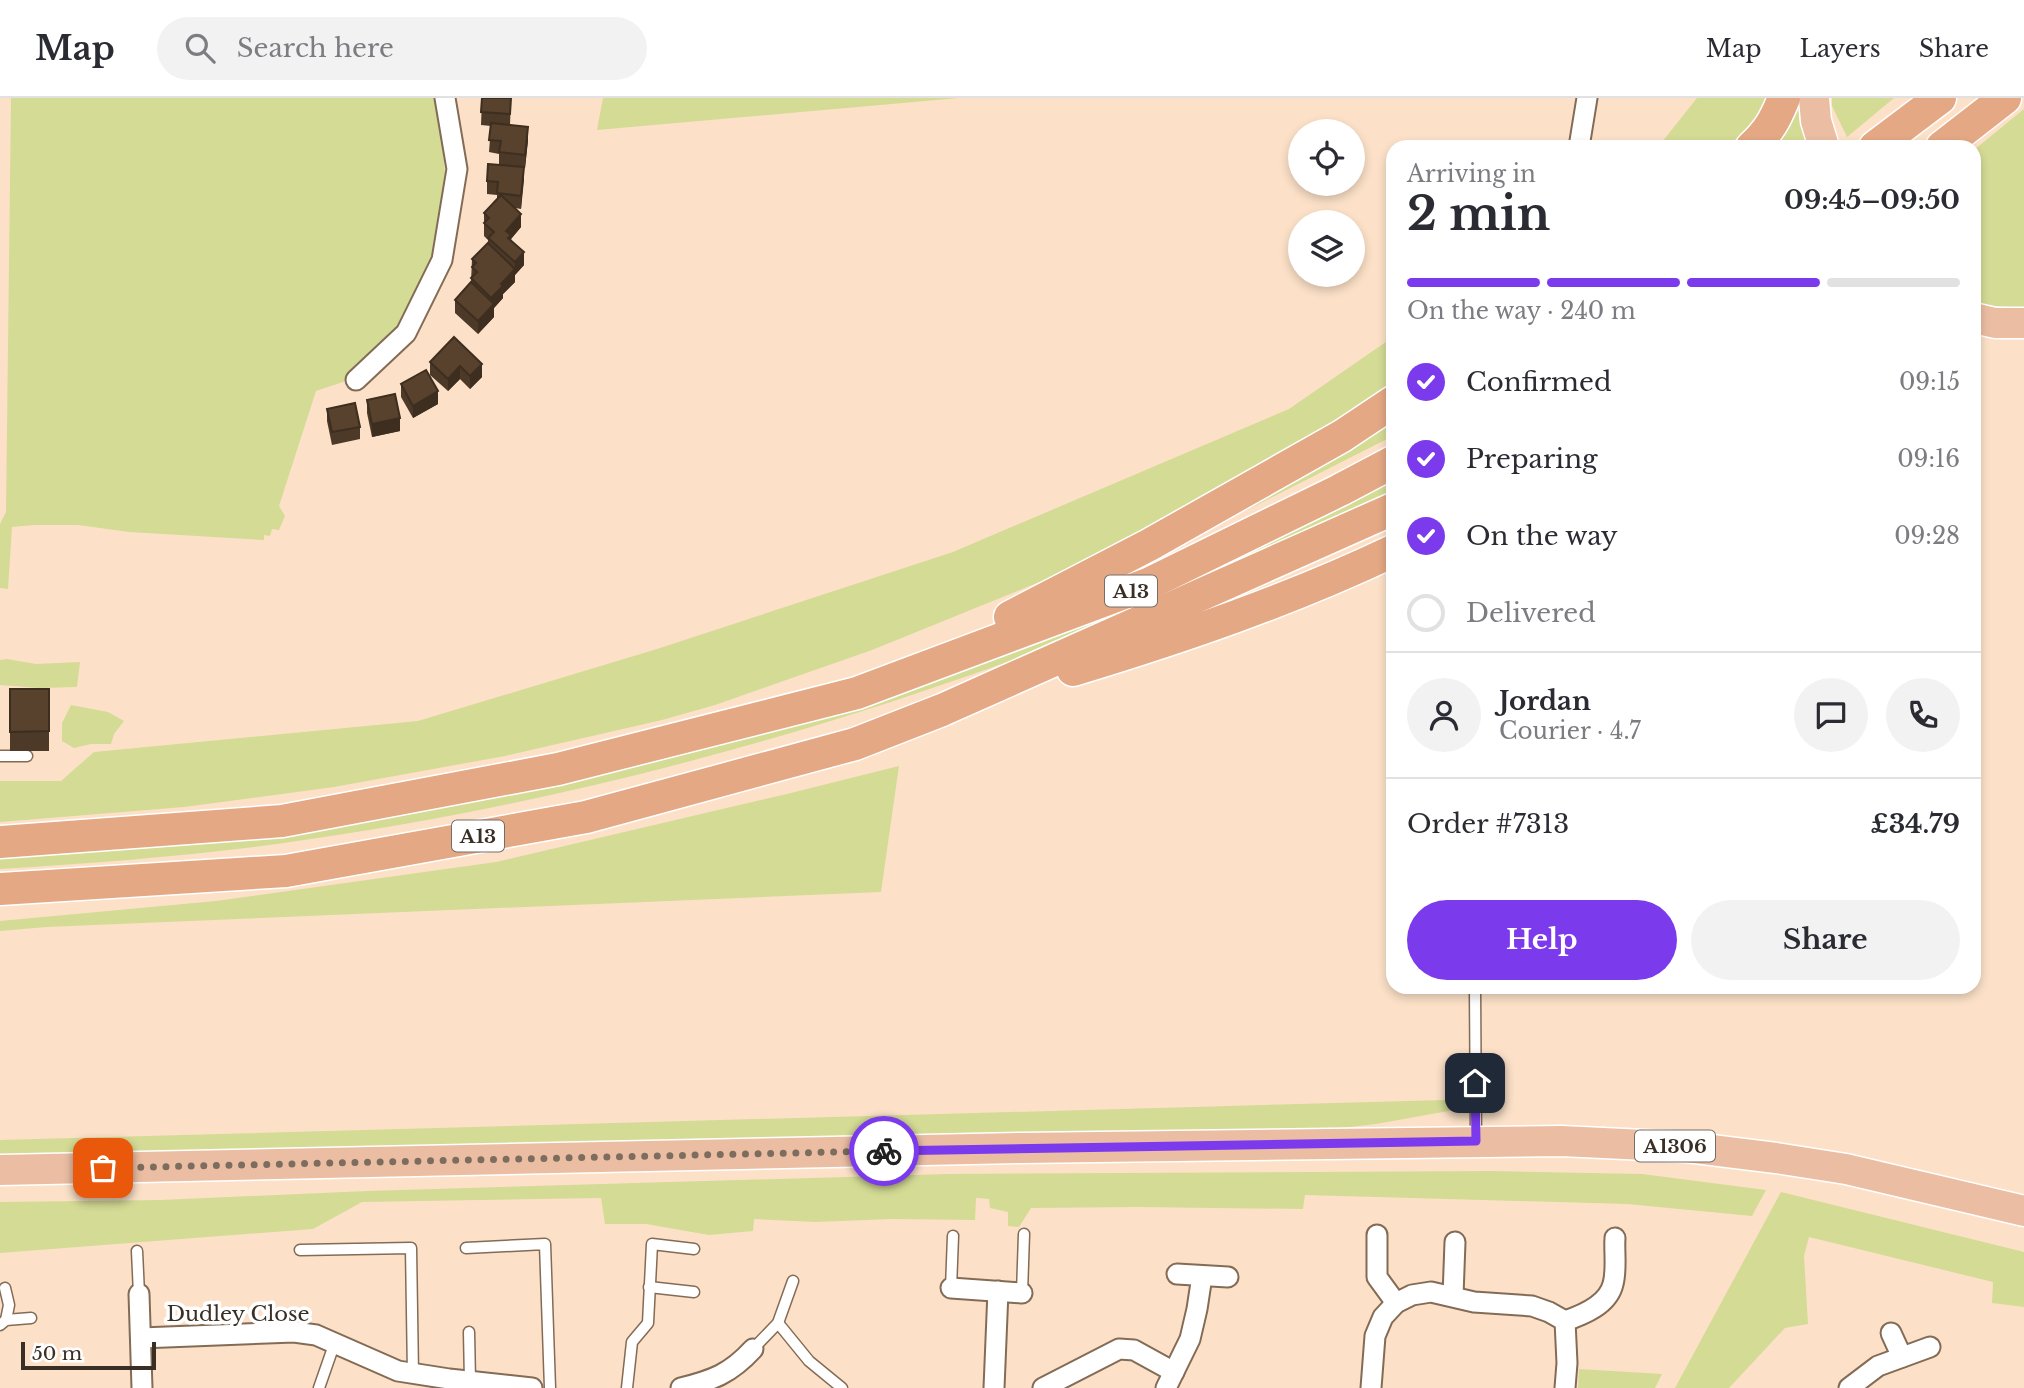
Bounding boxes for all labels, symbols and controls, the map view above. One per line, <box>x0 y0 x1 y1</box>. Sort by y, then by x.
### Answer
search box <box>157 17 647 80</box>
text: Map <box>35 28 115 69</box>
icon: search <box>181 29 219 67</box>
text: Search here <box>237 32 394 64</box>
text: Map <box>1706 34 1762 63</box>
text: Layers <box>1800 34 1881 63</box>
text: Share <box>1919 34 1989 63</box>
map controls <box>1288 119 1365 287</box>
button: locate <box>1288 119 1365 196</box>
text: Arriving in <box>1407 160 1536 188</box>
text: 09:45–09:50 <box>1784 184 1960 216</box>
text: 2 min <box>1407 185 1550 242</box>
button: layers <box>1288 210 1365 287</box>
text: On the way · 240 m <box>1407 297 1636 325</box>
icon: check <box>1407 363 1445 401</box>
text: Confirmed <box>1466 366 1611 398</box>
text: 09:15 <box>1899 368 1960 396</box>
icon: check <box>1407 440 1445 478</box>
text: Preparing <box>1466 443 1598 475</box>
text: 09:16 <box>1897 445 1960 473</box>
icon: check <box>1407 517 1445 555</box>
text: On the way <box>1466 520 1618 552</box>
text: 09:28 <box>1894 522 1960 550</box>
road number: A13 <box>1105 576 1157 606</box>
text: Delivered <box>1466 597 1596 629</box>
button: person <box>1407 678 1481 752</box>
button: chat <box>1794 678 1868 752</box>
button: phone <box>1886 678 1960 752</box>
text: Jordan <box>1499 685 1591 717</box>
text: Courier · 4.7 <box>1499 717 1641 745</box>
text: Order #7313 <box>1407 808 1569 840</box>
text: £34.79 <box>1870 808 1960 840</box>
road number: A13 <box>452 820 504 852</box>
button: Help <box>1407 900 1677 980</box>
button: Share <box>1691 900 1960 980</box>
pin <box>1445 1053 1505 1113</box>
icon: home <box>1456 1064 1494 1102</box>
courier <box>849 1116 919 1186</box>
road number: A1306 <box>1635 1130 1715 1162</box>
icon: bike <box>865 1132 903 1170</box>
pin <box>73 1138 133 1198</box>
icon: bag <box>84 1149 122 1187</box>
street label: Dudley Close <box>166 1301 310 1327</box>
scale bar <box>21 1339 156 1371</box>
text: 50 m <box>32 1342 82 1365</box>

